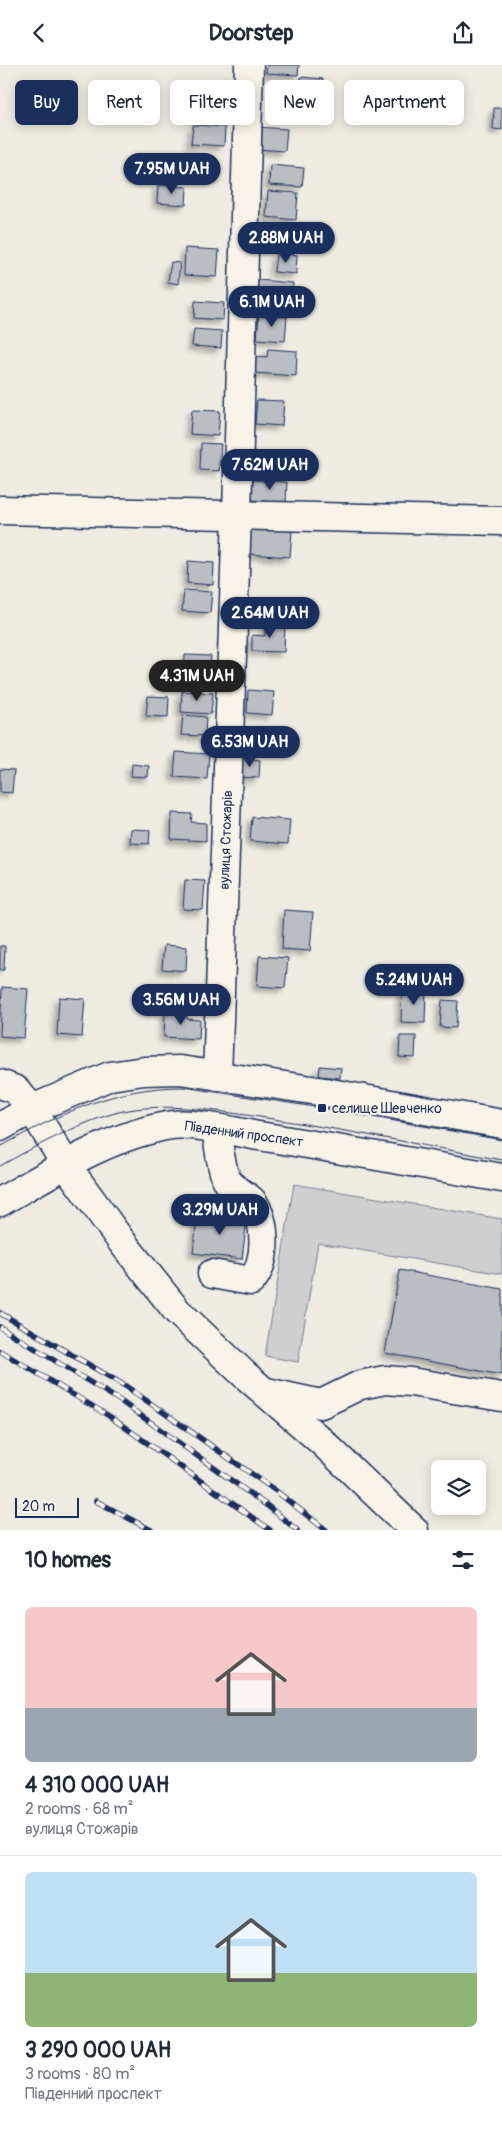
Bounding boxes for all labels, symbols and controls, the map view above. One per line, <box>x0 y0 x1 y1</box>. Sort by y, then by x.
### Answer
icon: back <box>25 19 53 47</box>
text: Doorstep <box>208 19 294 47</box>
icon: share <box>449 19 477 47</box>
chip: Buy <box>15 80 78 125</box>
chip: Rent <box>88 80 160 125</box>
chip: Filters <box>170 80 255 125</box>
chip: New <box>265 80 334 125</box>
chip: Apartment <box>344 80 464 125</box>
pin: 7.95M UAH <box>115 153 229 195</box>
text: 7.95M UAH <box>135 159 209 179</box>
pin: 2.88M UAH <box>229 221 343 264</box>
text: 2.88M UAH <box>249 228 323 248</box>
pin: 6.1M UAH <box>220 285 324 328</box>
text: 6.1M UAH <box>239 292 305 312</box>
pin: 7.62M UAH <box>213 449 327 491</box>
text: 7.62M UAH <box>232 455 308 475</box>
pin: 2.64M UAH <box>213 597 327 639</box>
text: 2.64M UAH <box>231 603 309 623</box>
pin: 4.31M UAH <box>140 659 254 702</box>
text: 4.31M UAH <box>160 666 234 686</box>
pin: 6.53M UAH <box>193 725 307 768</box>
text: 6.53M UAH <box>212 732 288 752</box>
street label: вулиця Стожарів <box>216 790 236 890</box>
pin: 5.24M UAH <box>357 963 471 1006</box>
text: 5.24M UAH <box>376 970 452 990</box>
pin: 3.56M UAH <box>124 983 238 1026</box>
text: 3.56M UAH <box>143 990 219 1010</box>
place label: селище Шевченко <box>332 1100 442 1117</box>
marker: селище Шевченко <box>316 1102 328 1114</box>
street label: Південний проспект <box>184 1117 304 1151</box>
pin: 3.29M UAH <box>163 1193 277 1236</box>
text: 3.29M UAH <box>182 1200 258 1220</box>
map controls <box>431 1460 486 1515</box>
button: layers <box>431 1460 486 1515</box>
scale bar <box>15 1495 79 1518</box>
text: 20 m <box>22 1498 55 1515</box>
icon: filters <box>449 1546 477 1574</box>
text: 10 homes <box>25 1547 111 1574</box>
icon: home <box>206 1639 296 1729</box>
text: 4 310 000 UAH <box>25 1772 169 1799</box>
text: 2 rooms · 68 m² <box>25 1799 133 1819</box>
text: вулиця Стожарів <box>25 1819 139 1839</box>
icon: home <box>206 1905 296 1995</box>
text: 3 290 000 UAH <box>25 2037 171 2064</box>
text: 3 rooms · 80 m² <box>25 2064 135 2084</box>
text: Південний проспект <box>25 2084 162 2104</box>

